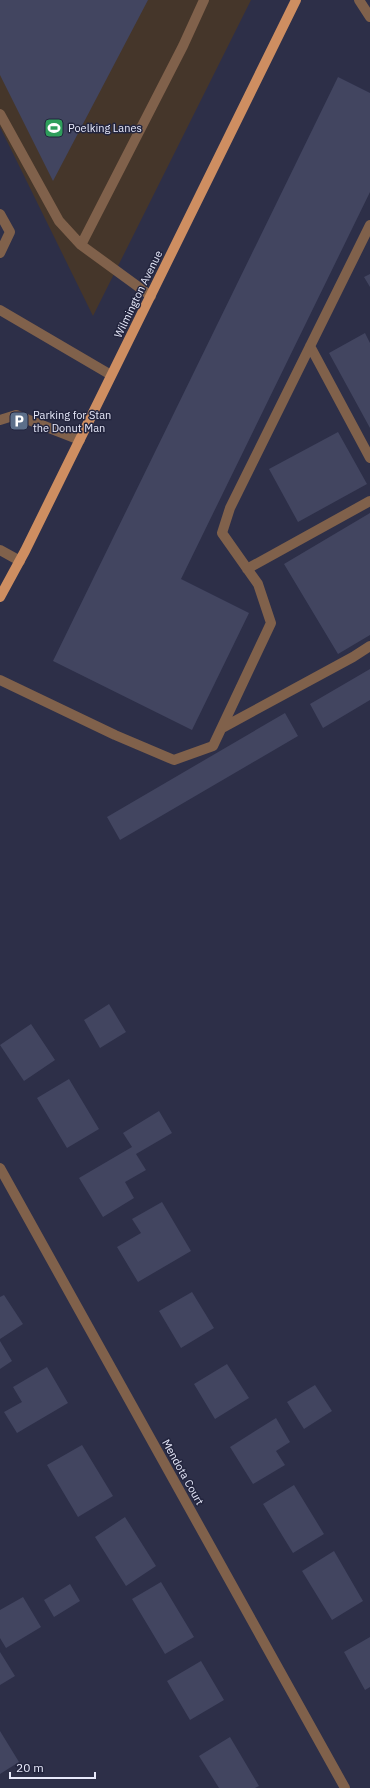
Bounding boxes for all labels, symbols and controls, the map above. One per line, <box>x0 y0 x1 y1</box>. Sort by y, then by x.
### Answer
sports icon: Poelking Lanes <box>43 117 65 139</box>
place label: Poelking Lanes <box>68 121 142 135</box>
street label: Wilmington Avenue <box>111 248 165 340</box>
place label: Parking for Stan the Donut Man <box>33 408 111 435</box>
parking icon: Parking for Stan the Donut Man <box>8 410 30 432</box>
street label: Mendota Court <box>159 1437 207 1508</box>
scale bar <box>10 1754 95 1780</box>
text: 20 m <box>16 1760 44 1775</box>

